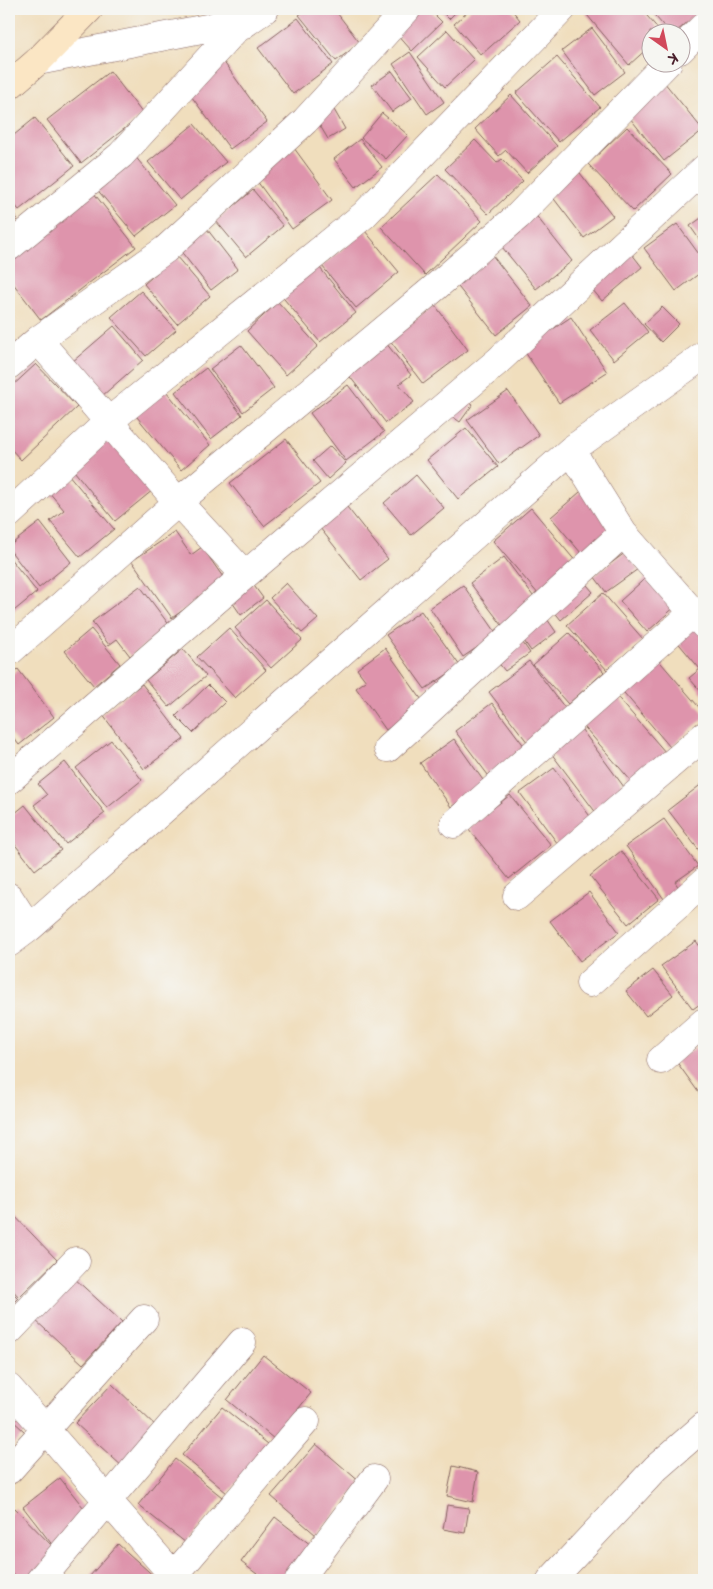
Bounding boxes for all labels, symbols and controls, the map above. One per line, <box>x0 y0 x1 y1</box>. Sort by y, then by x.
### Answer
north arrow <box>640 22 690 72</box>
text: K <box>664 49 682 70</box>

